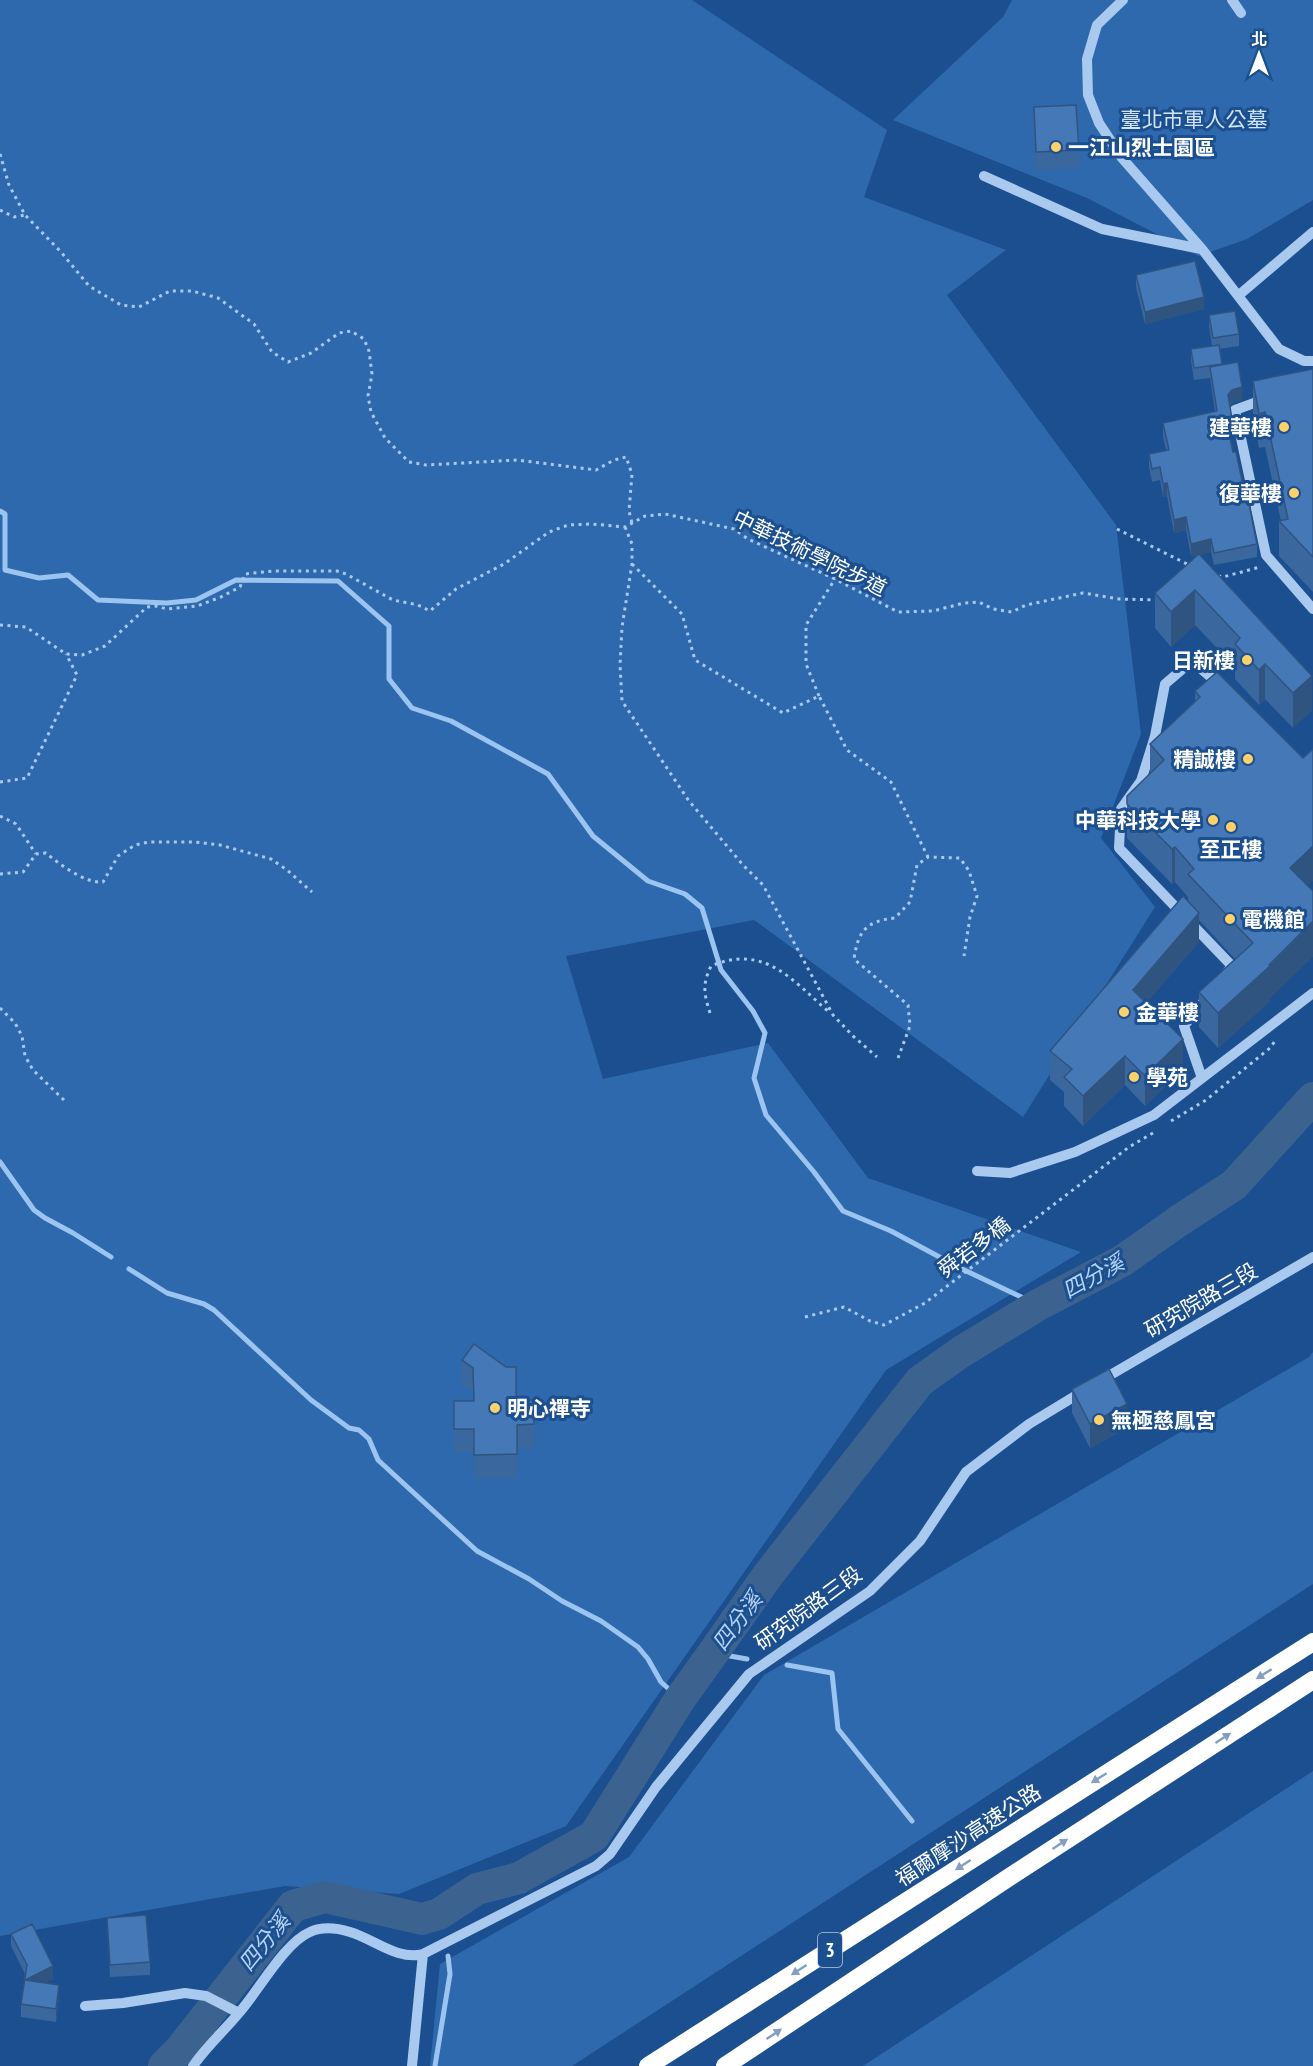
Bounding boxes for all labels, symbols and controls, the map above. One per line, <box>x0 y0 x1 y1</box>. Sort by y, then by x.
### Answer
north arrow <box>1229 24 1289 84</box>
text: 北 <box>1251 29 1267 49</box>
park label: 臺北市軍人公墓 <box>1121 106 1268 133</box>
place label: 一江山烈士園區 <box>1068 134 1215 161</box>
marker: 一江山烈士園區 <box>1049 140 1063 154</box>
place label: 建華樓 <box>1209 414 1272 441</box>
marker: 建華樓 <box>1277 420 1291 434</box>
place label: 復華樓 <box>1219 480 1282 507</box>
marker: 復華樓 <box>1287 486 1301 500</box>
street label: 中華技術學院步道 <box>729 504 891 602</box>
place label: 日新樓 <box>1172 647 1235 674</box>
marker: 日新樓 <box>1240 653 1254 667</box>
place label: 精誠樓 <box>1173 746 1236 773</box>
marker: 精誠樓 <box>1241 752 1255 766</box>
place label: 中華科技大學 <box>1075 807 1201 834</box>
marker: 中華科技大學 <box>1206 813 1220 827</box>
marker: 至正樓 <box>1224 820 1238 834</box>
place label: 至正樓 <box>1200 836 1263 863</box>
place label: 電機館 <box>1242 906 1305 933</box>
marker: 電機館 <box>1223 912 1237 926</box>
place label: 金華樓 <box>1136 999 1199 1026</box>
marker: 金華樓 <box>1117 1005 1131 1019</box>
place label: 學苑 <box>1146 1064 1188 1091</box>
marker: 學苑 <box>1127 1070 1141 1084</box>
street label: 舜若多橋 <box>932 1211 1016 1283</box>
water label: 四分溪 <box>1057 1246 1131 1304</box>
street label: 研究院路三段 <box>1140 1257 1262 1343</box>
place label: 明心禪寺 <box>507 1395 591 1422</box>
marker: 明心禪寺 <box>488 1401 502 1415</box>
place label: 無極慈鳳宮 <box>1111 1407 1216 1434</box>
marker: 無極慈鳳宮 <box>1092 1413 1106 1427</box>
street label: 研究院路三段 <box>749 1560 867 1656</box>
water label: 四分溪 <box>706 1584 770 1656</box>
one-way arrow <box>1255 1668 1272 1679</box>
one-way arrow <box>1215 1732 1231 1744</box>
one-way arrow <box>1091 1773 1107 1784</box>
street label: 福爾摩沙高速公路 <box>890 1778 1046 1892</box>
one-way arrow <box>1051 1838 1068 1849</box>
one-way arrow <box>955 1859 971 1870</box>
water label: 四分溪 <box>232 1905 298 1976</box>
road number: 3 <box>818 1933 842 1967</box>
one-way arrow <box>791 1964 807 1975</box>
one-way arrow <box>766 2028 782 2039</box>

